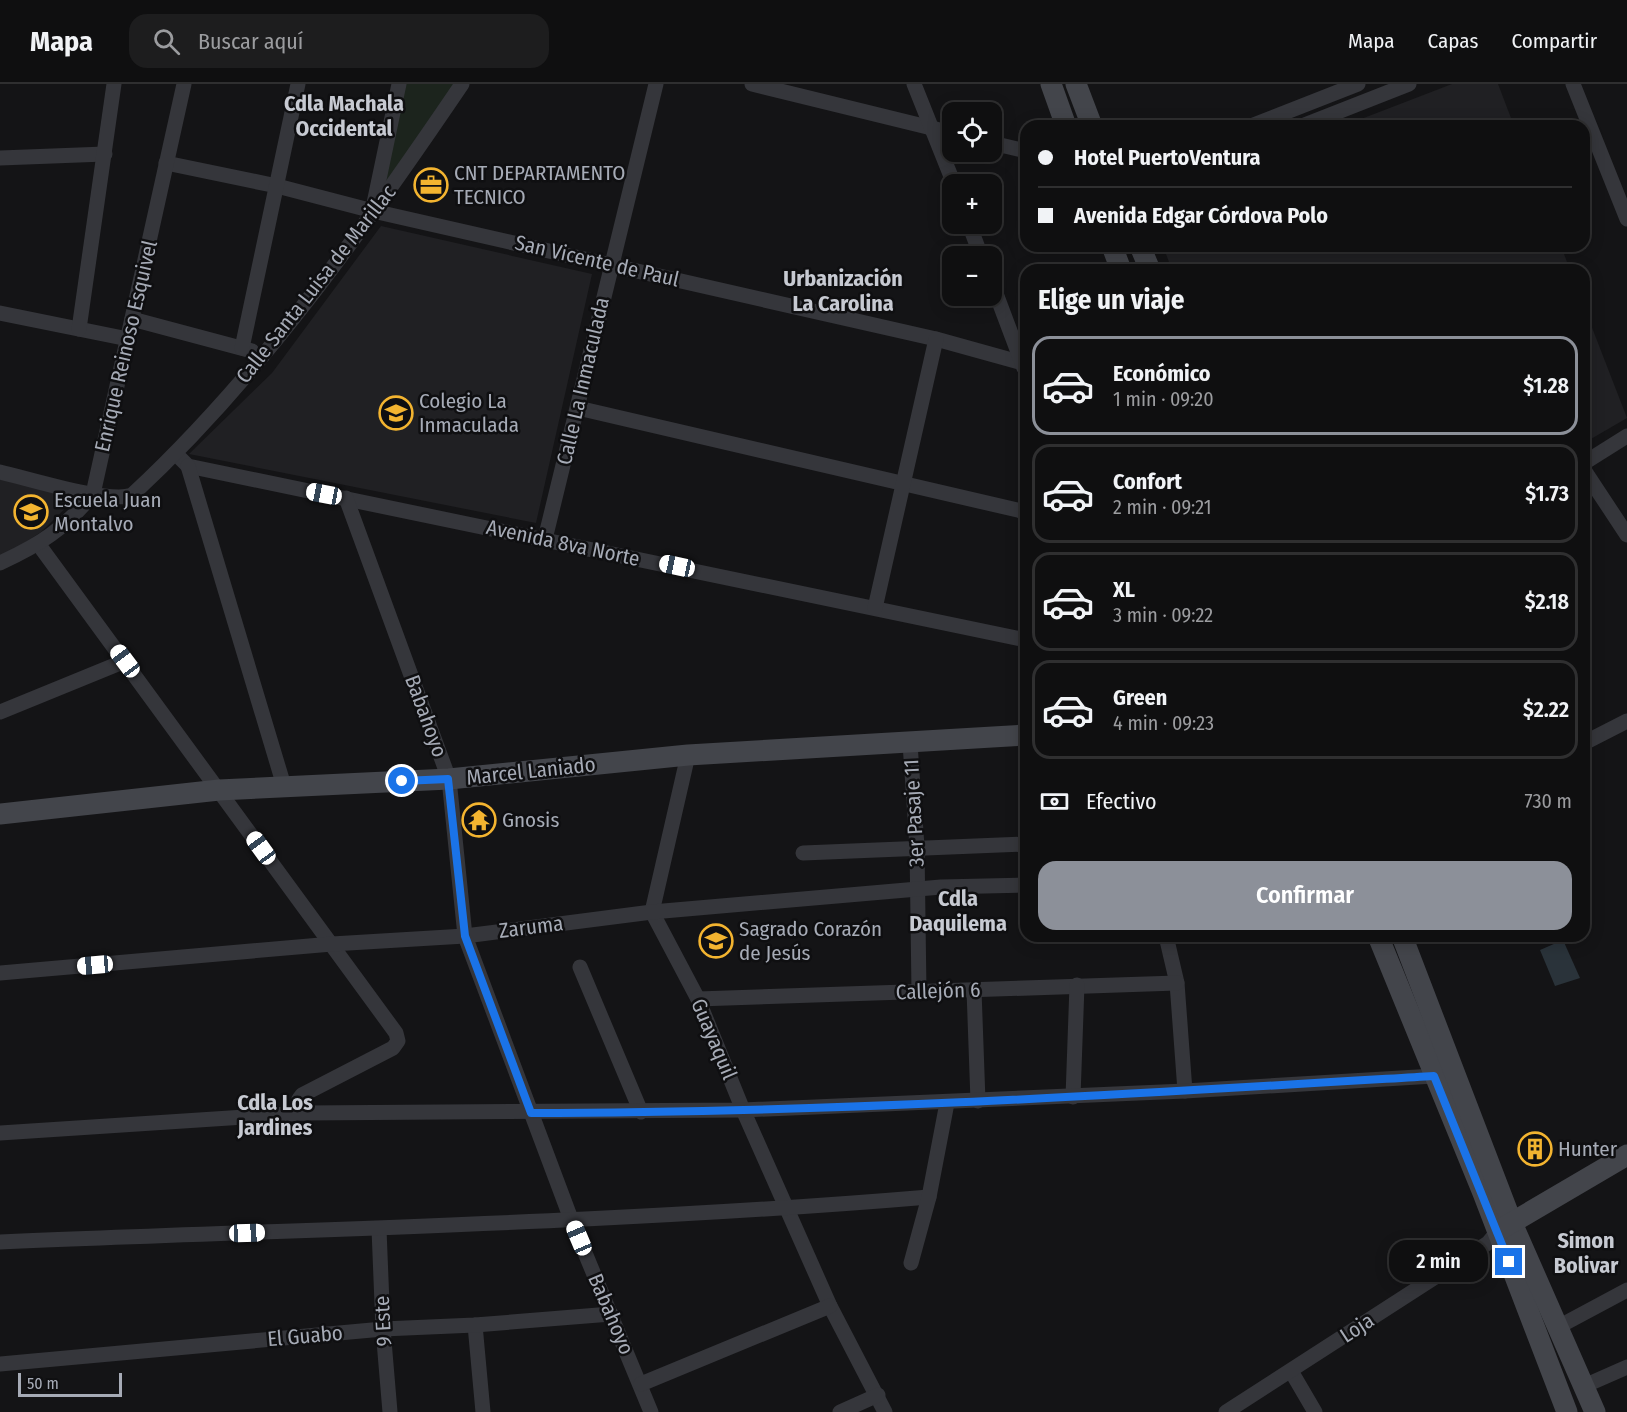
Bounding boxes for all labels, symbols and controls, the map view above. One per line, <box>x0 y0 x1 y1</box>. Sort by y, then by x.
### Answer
search box <box>129 14 549 68</box>
text: Mapa <box>30 25 93 58</box>
icon: search <box>150 25 183 58</box>
text: Buscar aquí <box>198 28 303 55</box>
text: Mapa <box>1348 28 1395 54</box>
text: Capas <box>1428 28 1478 54</box>
text: Compartir <box>1511 28 1597 54</box>
district label: Cdla Machala Occidental <box>284 90 404 142</box>
map controls <box>942 102 1002 306</box>
button: locate <box>942 102 1002 162</box>
text: Hotel PuertoVentura <box>1074 144 1261 171</box>
place label: CNT DEPARTAMENTO TECNICO <box>454 160 625 210</box>
office icon: CNT DEPARTAMENTO TECNICO <box>413 167 449 203</box>
button: + <box>942 174 1002 234</box>
street label: Calle Santa Luisa de Marillac <box>230 180 402 388</box>
text: Avenida Edgar Córdova Polo <box>1074 202 1328 229</box>
street label: San Vicente de Paul <box>512 229 682 293</box>
street label: Enrique Reinoso Esquivel <box>89 237 163 454</box>
button: − <box>942 246 1002 306</box>
district label: Urbanización La Carolina <box>783 265 903 317</box>
text: Elige un viaje <box>1038 284 1184 316</box>
street label: Calle La Inmaculada <box>551 295 615 467</box>
icon: car <box>1041 359 1095 413</box>
text: Económico <box>1113 360 1211 387</box>
text: $1.28 <box>1523 372 1569 399</box>
text: 1 min · 09:20 <box>1113 387 1214 411</box>
place label: Colegio La Inmaculada <box>419 388 519 438</box>
school or university icon: Colegio La Inmaculada <box>378 395 414 431</box>
icon: car <box>1041 467 1095 521</box>
text: Confort <box>1113 468 1182 495</box>
text: $1.73 <box>1525 480 1569 507</box>
car <box>305 482 343 506</box>
place label: Escuela Juan Montalvo <box>54 487 162 537</box>
school or university icon: Escuela Juan Montalvo <box>13 494 49 530</box>
text: 2 min · 09:21 <box>1113 495 1212 519</box>
street label: Avenida 8va Norte <box>484 514 642 572</box>
car <box>658 553 696 579</box>
icon: car <box>1041 575 1095 629</box>
text: XL <box>1113 576 1135 603</box>
text: $2.18 <box>1525 588 1569 615</box>
text: 3 min · 09:22 <box>1113 603 1213 627</box>
car <box>107 641 143 681</box>
street label: Babahoyo <box>399 671 453 761</box>
icon: car <box>1041 683 1095 737</box>
text: Green <box>1113 684 1167 711</box>
text: $2.22 <box>1523 696 1569 723</box>
text: 4 min · 09:23 <box>1113 711 1214 735</box>
street label: Marcel Laniado <box>465 751 597 791</box>
street label: 3er Pasaje 11 <box>898 759 930 867</box>
route start <box>388 767 415 794</box>
icon: cash <box>1038 785 1071 818</box>
text: Efectivo <box>1086 788 1157 815</box>
text: 730 m <box>1525 789 1572 813</box>
temple icon: Gnosis <box>461 802 497 838</box>
place label: Gnosis <box>502 807 559 833</box>
car <box>243 828 279 868</box>
button: Confirmar <box>1038 861 1572 930</box>
district label: Cdla Daquilema <box>909 885 1007 937</box>
street label: Zaruma <box>497 910 565 944</box>
place label: Sagrado Corazón de Jesús <box>739 916 882 966</box>
school or university icon: Sagrado Corazón de Jesús <box>698 923 734 959</box>
car <box>76 954 114 976</box>
street label: Callejón 6 <box>895 977 981 1005</box>
street label: Guayaquil <box>685 995 743 1084</box>
district label: Cdla Los Jardines <box>237 1089 313 1141</box>
building icon: Hunter <box>1517 1131 1553 1167</box>
place label: Hunter <box>1558 1136 1618 1162</box>
car <box>564 1218 594 1258</box>
car <box>229 1223 265 1243</box>
district label: Simon Bolivar <box>1554 1227 1619 1279</box>
callout: 2 min <box>1389 1241 1488 1283</box>
route end <box>1495 1248 1522 1275</box>
text: 2 min <box>1416 1249 1461 1273</box>
street label: Babahoyo <box>582 1270 640 1358</box>
street label: 9 Este <box>369 1295 397 1347</box>
street label: Loja <box>1335 1307 1379 1349</box>
street label: El Guabo <box>266 1320 344 1352</box>
scale bar <box>18 1370 122 1398</box>
text: 50 m <box>27 1374 59 1393</box>

